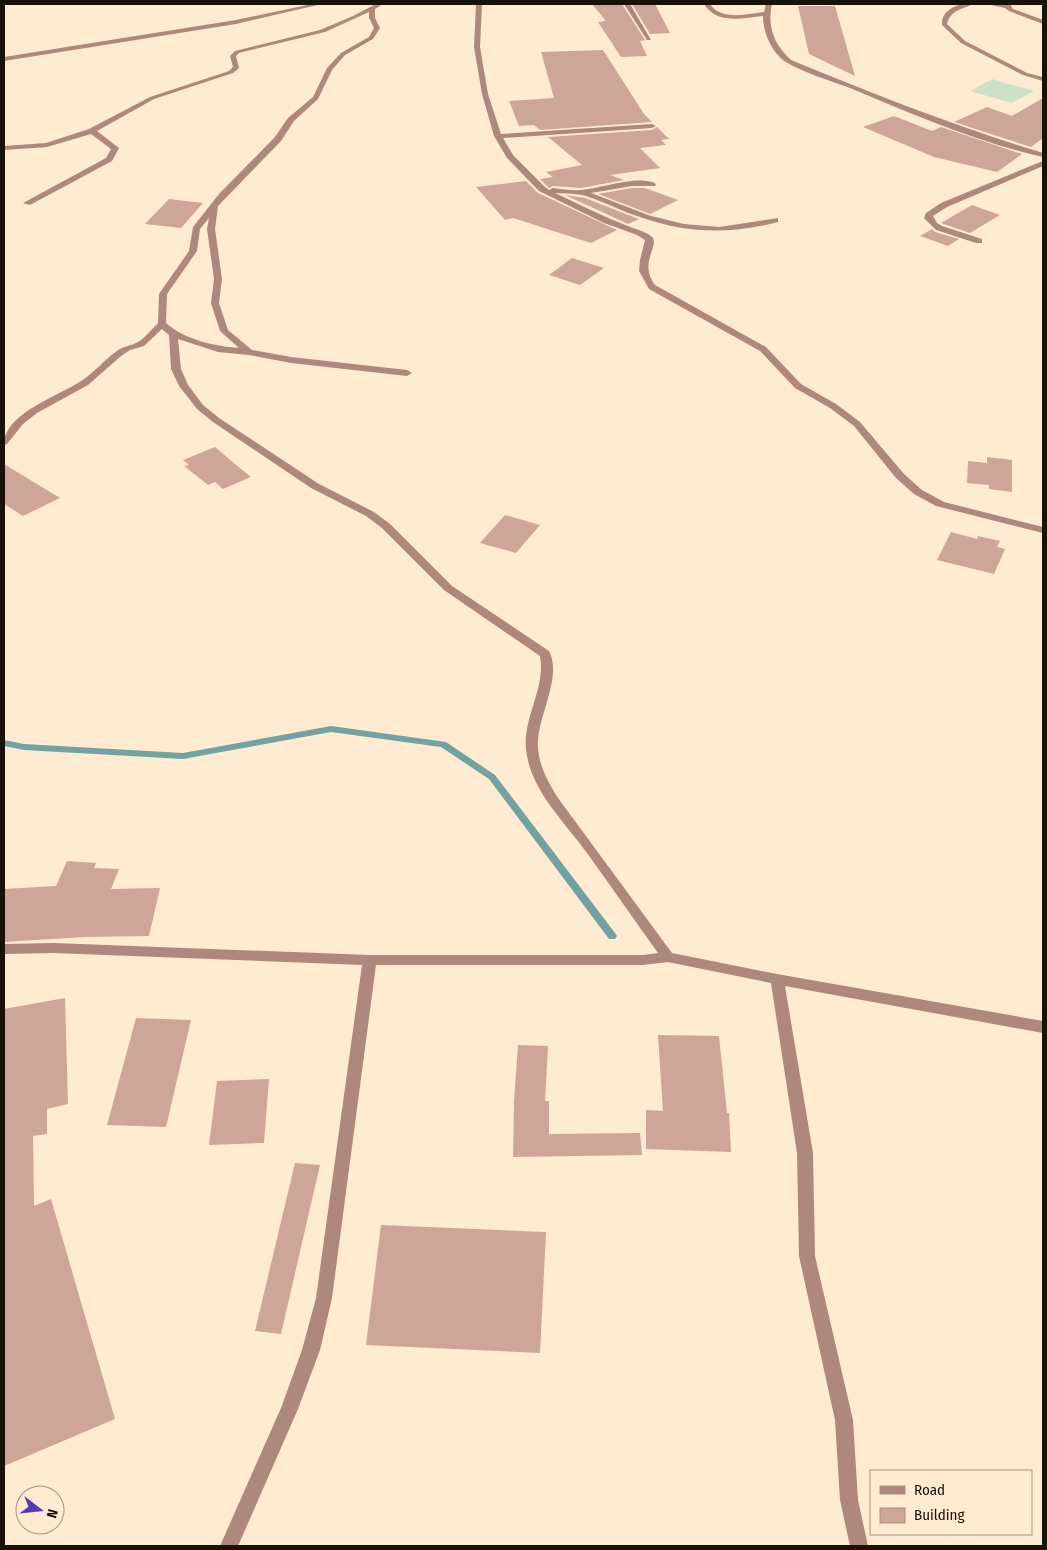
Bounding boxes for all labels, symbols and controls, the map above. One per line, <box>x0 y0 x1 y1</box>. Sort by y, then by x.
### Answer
legend <box>870 1470 1032 1535</box>
text: Road <box>914 1481 945 1499</box>
north arrow <box>15 1485 65 1535</box>
text: Building <box>914 1506 965 1524</box>
text: N <box>43 1507 61 1520</box>

